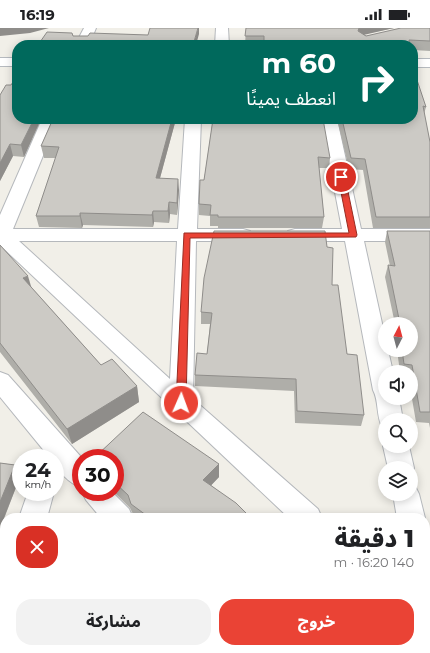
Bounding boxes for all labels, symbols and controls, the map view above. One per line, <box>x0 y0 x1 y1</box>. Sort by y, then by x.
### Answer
text: 16:19 <box>20 5 55 24</box>
text: 60 m <box>262 46 336 80</box>
icon: right <box>350 56 402 108</box>
text: انعطف يمينًا <box>246 88 336 110</box>
pin <box>324 160 358 194</box>
icon: arrive <box>330 166 352 188</box>
north arrow <box>378 317 418 357</box>
map controls <box>378 317 418 501</box>
button: sound <box>378 365 418 405</box>
position arrow <box>160 382 202 424</box>
button: search <box>378 413 418 453</box>
speed limit sign: 30 <box>72 449 124 501</box>
text: 24 <box>25 458 51 482</box>
button: layers <box>378 461 418 501</box>
text: km/h <box>25 478 51 491</box>
text: 1 دقيقة <box>335 524 414 553</box>
button: close <box>16 526 58 568</box>
text: 140 m · 16:20 <box>333 554 414 570</box>
button: مشاركة <box>16 599 211 645</box>
button: خروج <box>219 599 414 645</box>

